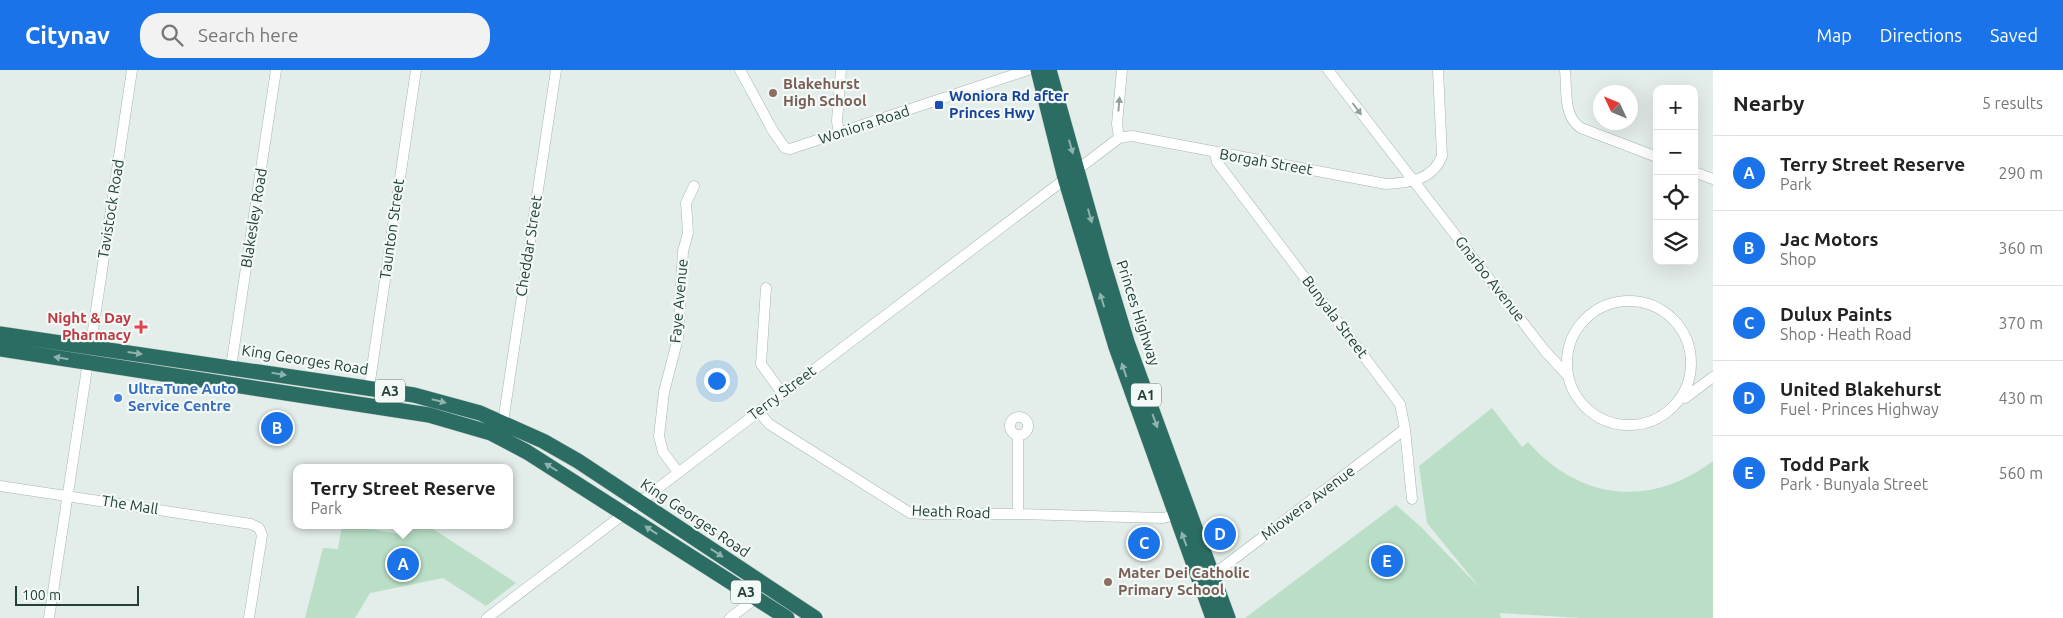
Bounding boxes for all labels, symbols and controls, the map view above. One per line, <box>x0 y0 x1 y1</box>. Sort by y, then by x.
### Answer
search box <box>140 13 490 58</box>
icon: search <box>158 21 186 49</box>
text: Citynav <box>25 22 110 49</box>
text: Search here <box>198 24 298 46</box>
text: Map <box>1816 25 1852 45</box>
text: Directions <box>1880 25 1962 45</box>
text: Saved <box>1990 25 2038 45</box>
place label: Blakehurst High School <box>783 75 867 109</box>
north arrow <box>1593 85 1638 130</box>
map controls <box>1653 85 1698 265</box>
button: + <box>1653 85 1698 130</box>
marker: Blakehurst High School <box>767 87 779 99</box>
place label: Woniora Rd after Princes Hwy <box>949 87 1070 121</box>
text: Nearby <box>1733 91 1804 115</box>
text: 5 results <box>1982 94 2043 112</box>
one-way arrow <box>1115 96 1123 112</box>
marker: Woniora Rd after Princes Hwy <box>933 99 945 111</box>
street label: Woniora Road <box>816 102 912 147</box>
one-way arrow <box>1352 102 1362 116</box>
button: − <box>1653 130 1698 175</box>
one-way arrow <box>1067 139 1075 154</box>
street label: Borgah Street <box>1218 145 1314 178</box>
text: Terry Street Reserve <box>1780 153 1965 175</box>
street label: Tavistock Road <box>94 158 127 260</box>
text: A <box>1743 164 1755 182</box>
text: 290 m <box>1998 164 2043 182</box>
street label: Blakesley Road <box>237 167 270 269</box>
button: locate <box>1653 175 1698 220</box>
text: Park <box>1780 175 1812 193</box>
street label: Taunton Street <box>376 178 407 280</box>
street label: Cheddar Street <box>512 194 545 298</box>
one-way arrow <box>1086 208 1094 224</box>
button: layers <box>1653 220 1698 265</box>
text: Jac Motors <box>1780 228 1879 250</box>
street label: Gnarbo Avenue <box>1452 233 1529 325</box>
text: B <box>1744 239 1754 257</box>
text: 360 m <box>1998 239 2043 257</box>
text: Shop <box>1780 250 1816 268</box>
street label: Faye Avenue <box>666 258 691 344</box>
street label: Princes Highway <box>1113 258 1164 368</box>
street label: Bunyala Street <box>1299 272 1372 361</box>
one-way arrow <box>1098 293 1106 308</box>
text: Dulux Paints <box>1780 303 1892 325</box>
place label: Night & Day Pharmacy <box>47 309 131 343</box>
text: C <box>1744 314 1754 332</box>
text: 370 m <box>1998 314 2043 332</box>
marker: Night & Day Pharmacy <box>135 321 147 333</box>
text: Shop · Heath Road <box>1780 325 1912 343</box>
street label: King Georges Road <box>241 341 370 378</box>
one-way arrow <box>127 349 143 357</box>
one-way arrow <box>53 354 69 362</box>
street label: Terry Street <box>745 362 819 424</box>
one-way arrow <box>1120 362 1127 377</box>
your location <box>704 368 730 394</box>
one-way arrow <box>271 370 287 378</box>
text: United Blakehurst <box>1780 378 1942 400</box>
place label: UltraTune Auto Service Centre <box>128 380 236 414</box>
road number: A3 <box>375 380 405 402</box>
road number: A1 <box>1131 384 1161 406</box>
text: D <box>1743 389 1755 407</box>
text: 430 m <box>1998 389 2043 407</box>
marker: UltraTune Auto Service Centre <box>112 392 124 404</box>
one-way arrow <box>432 397 447 405</box>
text: Fuel · Princes Highway <box>1780 400 1939 418</box>
pin: B <box>261 409 293 447</box>
one-way arrow <box>1151 414 1159 429</box>
text: Todd Park <box>1780 453 1869 475</box>
one-way arrow <box>545 462 558 471</box>
street label: Miowera Avenue <box>1258 462 1358 543</box>
popup <box>293 464 513 529</box>
text: E <box>1744 464 1754 482</box>
text: 560 m <box>1998 464 2043 482</box>
street label: King Georges Road <box>638 475 753 560</box>
text: Park · Bunyala Street <box>1780 475 1928 493</box>
text: Terry Street Reserve <box>310 477 496 499</box>
street label: The Mall <box>100 492 160 517</box>
text: Park <box>310 499 342 517</box>
street label: Heath Road <box>911 502 991 521</box>
pin: D <box>1204 515 1236 553</box>
pin: C <box>1128 524 1160 562</box>
one-way arrow <box>644 525 657 534</box>
one-way arrow <box>1180 531 1188 546</box>
pin: E <box>1371 542 1403 580</box>
pin: A <box>387 545 419 583</box>
one-way arrow <box>710 548 723 558</box>
place label: Mater Dei Catholic Primary School <box>1118 564 1250 598</box>
marker: Mater Dei Catholic Primary School <box>1102 576 1114 588</box>
road number: A3 <box>731 581 761 604</box>
scale bar <box>15 583 139 606</box>
text: 100 m <box>22 587 61 603</box>

